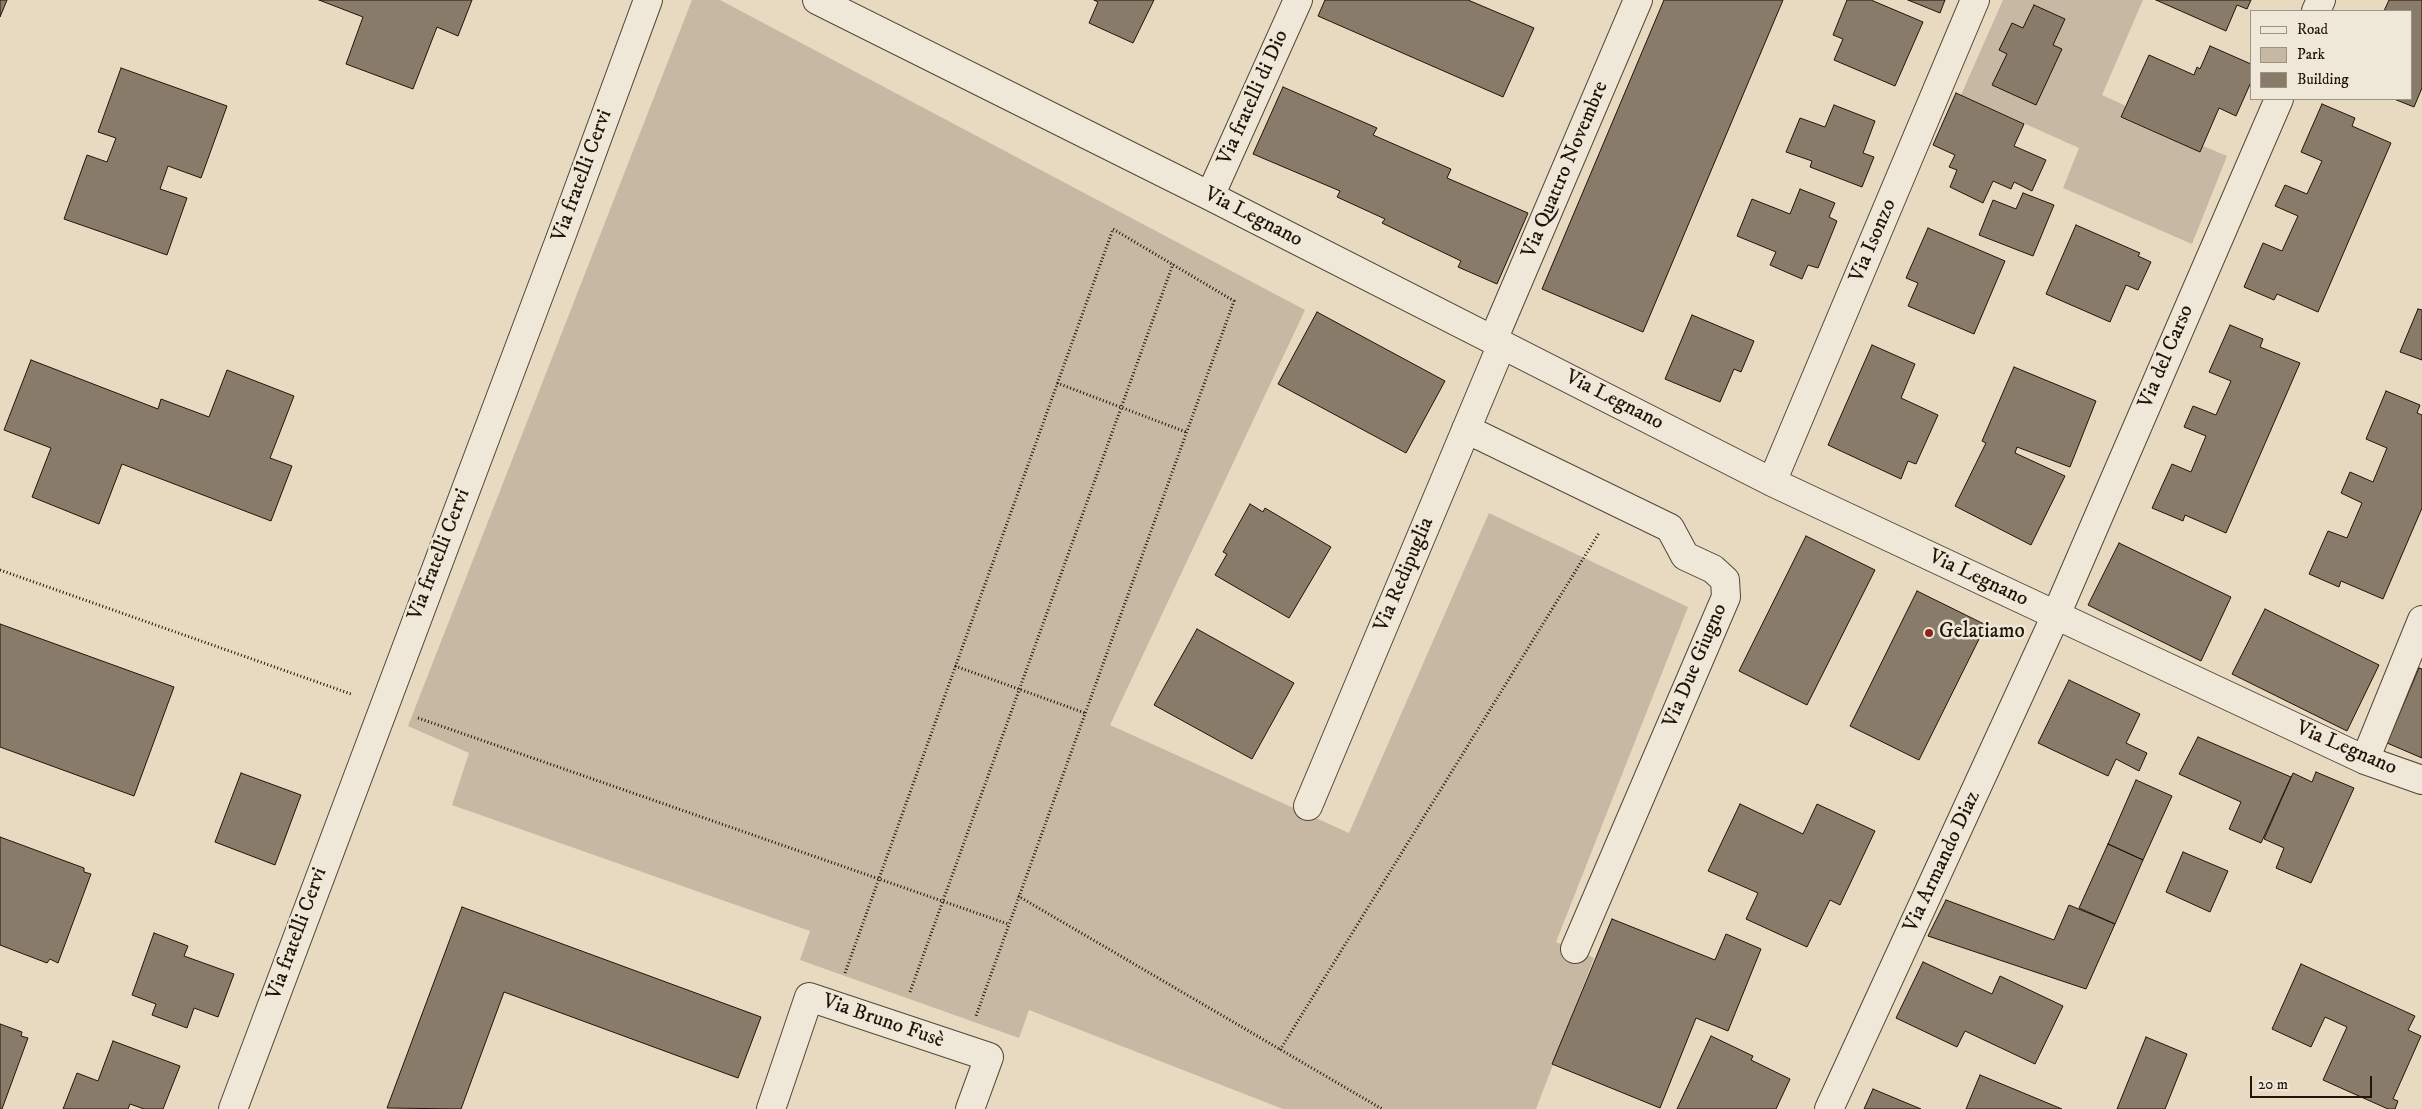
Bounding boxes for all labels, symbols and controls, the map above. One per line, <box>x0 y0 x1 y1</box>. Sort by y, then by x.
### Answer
legend <box>2250 10 2412 100</box>
text: Road <box>2297 20 2328 39</box>
street label: Via fratelli di Dio <box>1213 27 1295 169</box>
text: Park <box>2297 45 2325 64</box>
text: Building <box>2297 70 2349 89</box>
street label: Via Quattro Novembre <box>1517 78 1615 262</box>
street label: Via fratelli Cervi <box>547 106 619 246</box>
street label: Via Legnano <box>1200 182 1306 254</box>
street label: Via Isonzo <box>1845 196 1903 286</box>
street label: Via del Carso <box>2134 302 2200 412</box>
street label: Via Legnano <box>1561 365 1667 437</box>
street label: Via fratelli Cervi <box>403 486 477 624</box>
street label: Via Redipuglia <box>1370 514 1440 636</box>
street label: Via Legnano <box>1924 545 2032 613</box>
street label: Via Due Giugno <box>1659 600 1733 732</box>
place label: Gelatiamo <box>1939 620 2025 646</box>
marker: Gelatiamo <box>1923 627 1935 639</box>
street label: Via Legnano <box>2292 716 2400 782</box>
street label: Via Armando Diaz <box>1899 787 1987 937</box>
street label: Via fratelli Cervi <box>262 864 334 1004</box>
street label: Via Bruno Fusè <box>819 989 947 1055</box>
scale bar <box>2252 1066 2374 1098</box>
text: 20 m <box>2258 1075 2288 1094</box>

